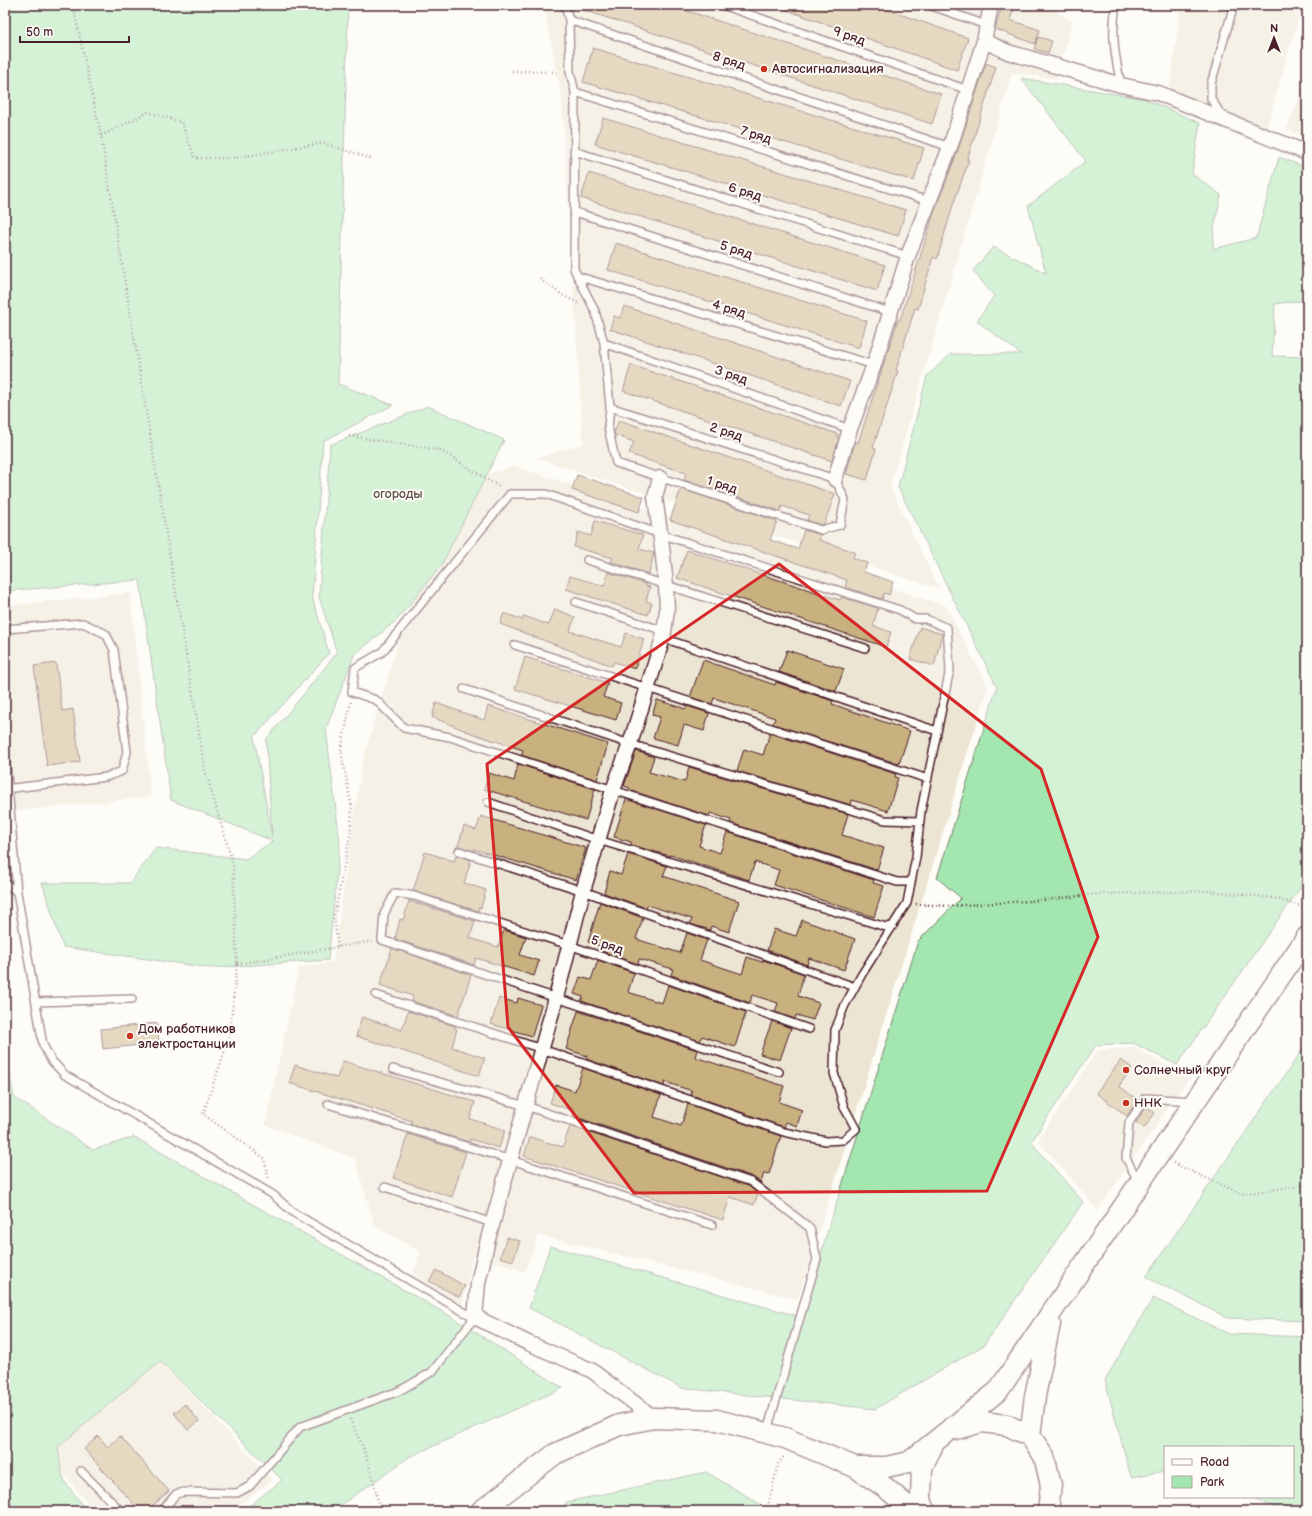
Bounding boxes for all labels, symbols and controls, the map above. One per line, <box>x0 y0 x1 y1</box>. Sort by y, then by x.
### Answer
scale bar <box>20 18 129 44</box>
north arrow <box>1254 18 1294 58</box>
text: N <box>1270 22 1278 35</box>
street label: 9 ряд <box>831 23 868 49</box>
text: 50 m <box>26 25 53 40</box>
street label: 8 ряд <box>711 48 748 74</box>
place label: Автосигнализация <box>771 61 884 77</box>
marker: Автосигнализация <box>759 64 769 74</box>
street label: 7 ряд <box>739 123 774 147</box>
street label: 6 ряд <box>726 179 764 205</box>
street label: 5 ряд <box>718 237 754 263</box>
street label: 4 ряд <box>710 296 748 322</box>
street label: 3 ряд <box>712 362 750 388</box>
street label: 2 ряд <box>708 419 745 445</box>
street label: 1 ряд <box>705 473 739 497</box>
park label: огороды <box>373 486 423 502</box>
street label: 5 ряд <box>589 932 625 958</box>
place label: Дом работников электростанции <box>138 1021 236 1052</box>
marker: Дом работников электростанции <box>125 1031 135 1041</box>
place label: Солнечный круг <box>1134 1062 1231 1078</box>
marker: Солнечный круг <box>1121 1065 1131 1075</box>
place label: ННК <box>1134 1095 1162 1111</box>
marker: ННК <box>1121 1098 1131 1108</box>
legend <box>1164 1446 1294 1498</box>
text: Road <box>1200 1455 1229 1470</box>
text: Park <box>1200 1475 1224 1490</box>

